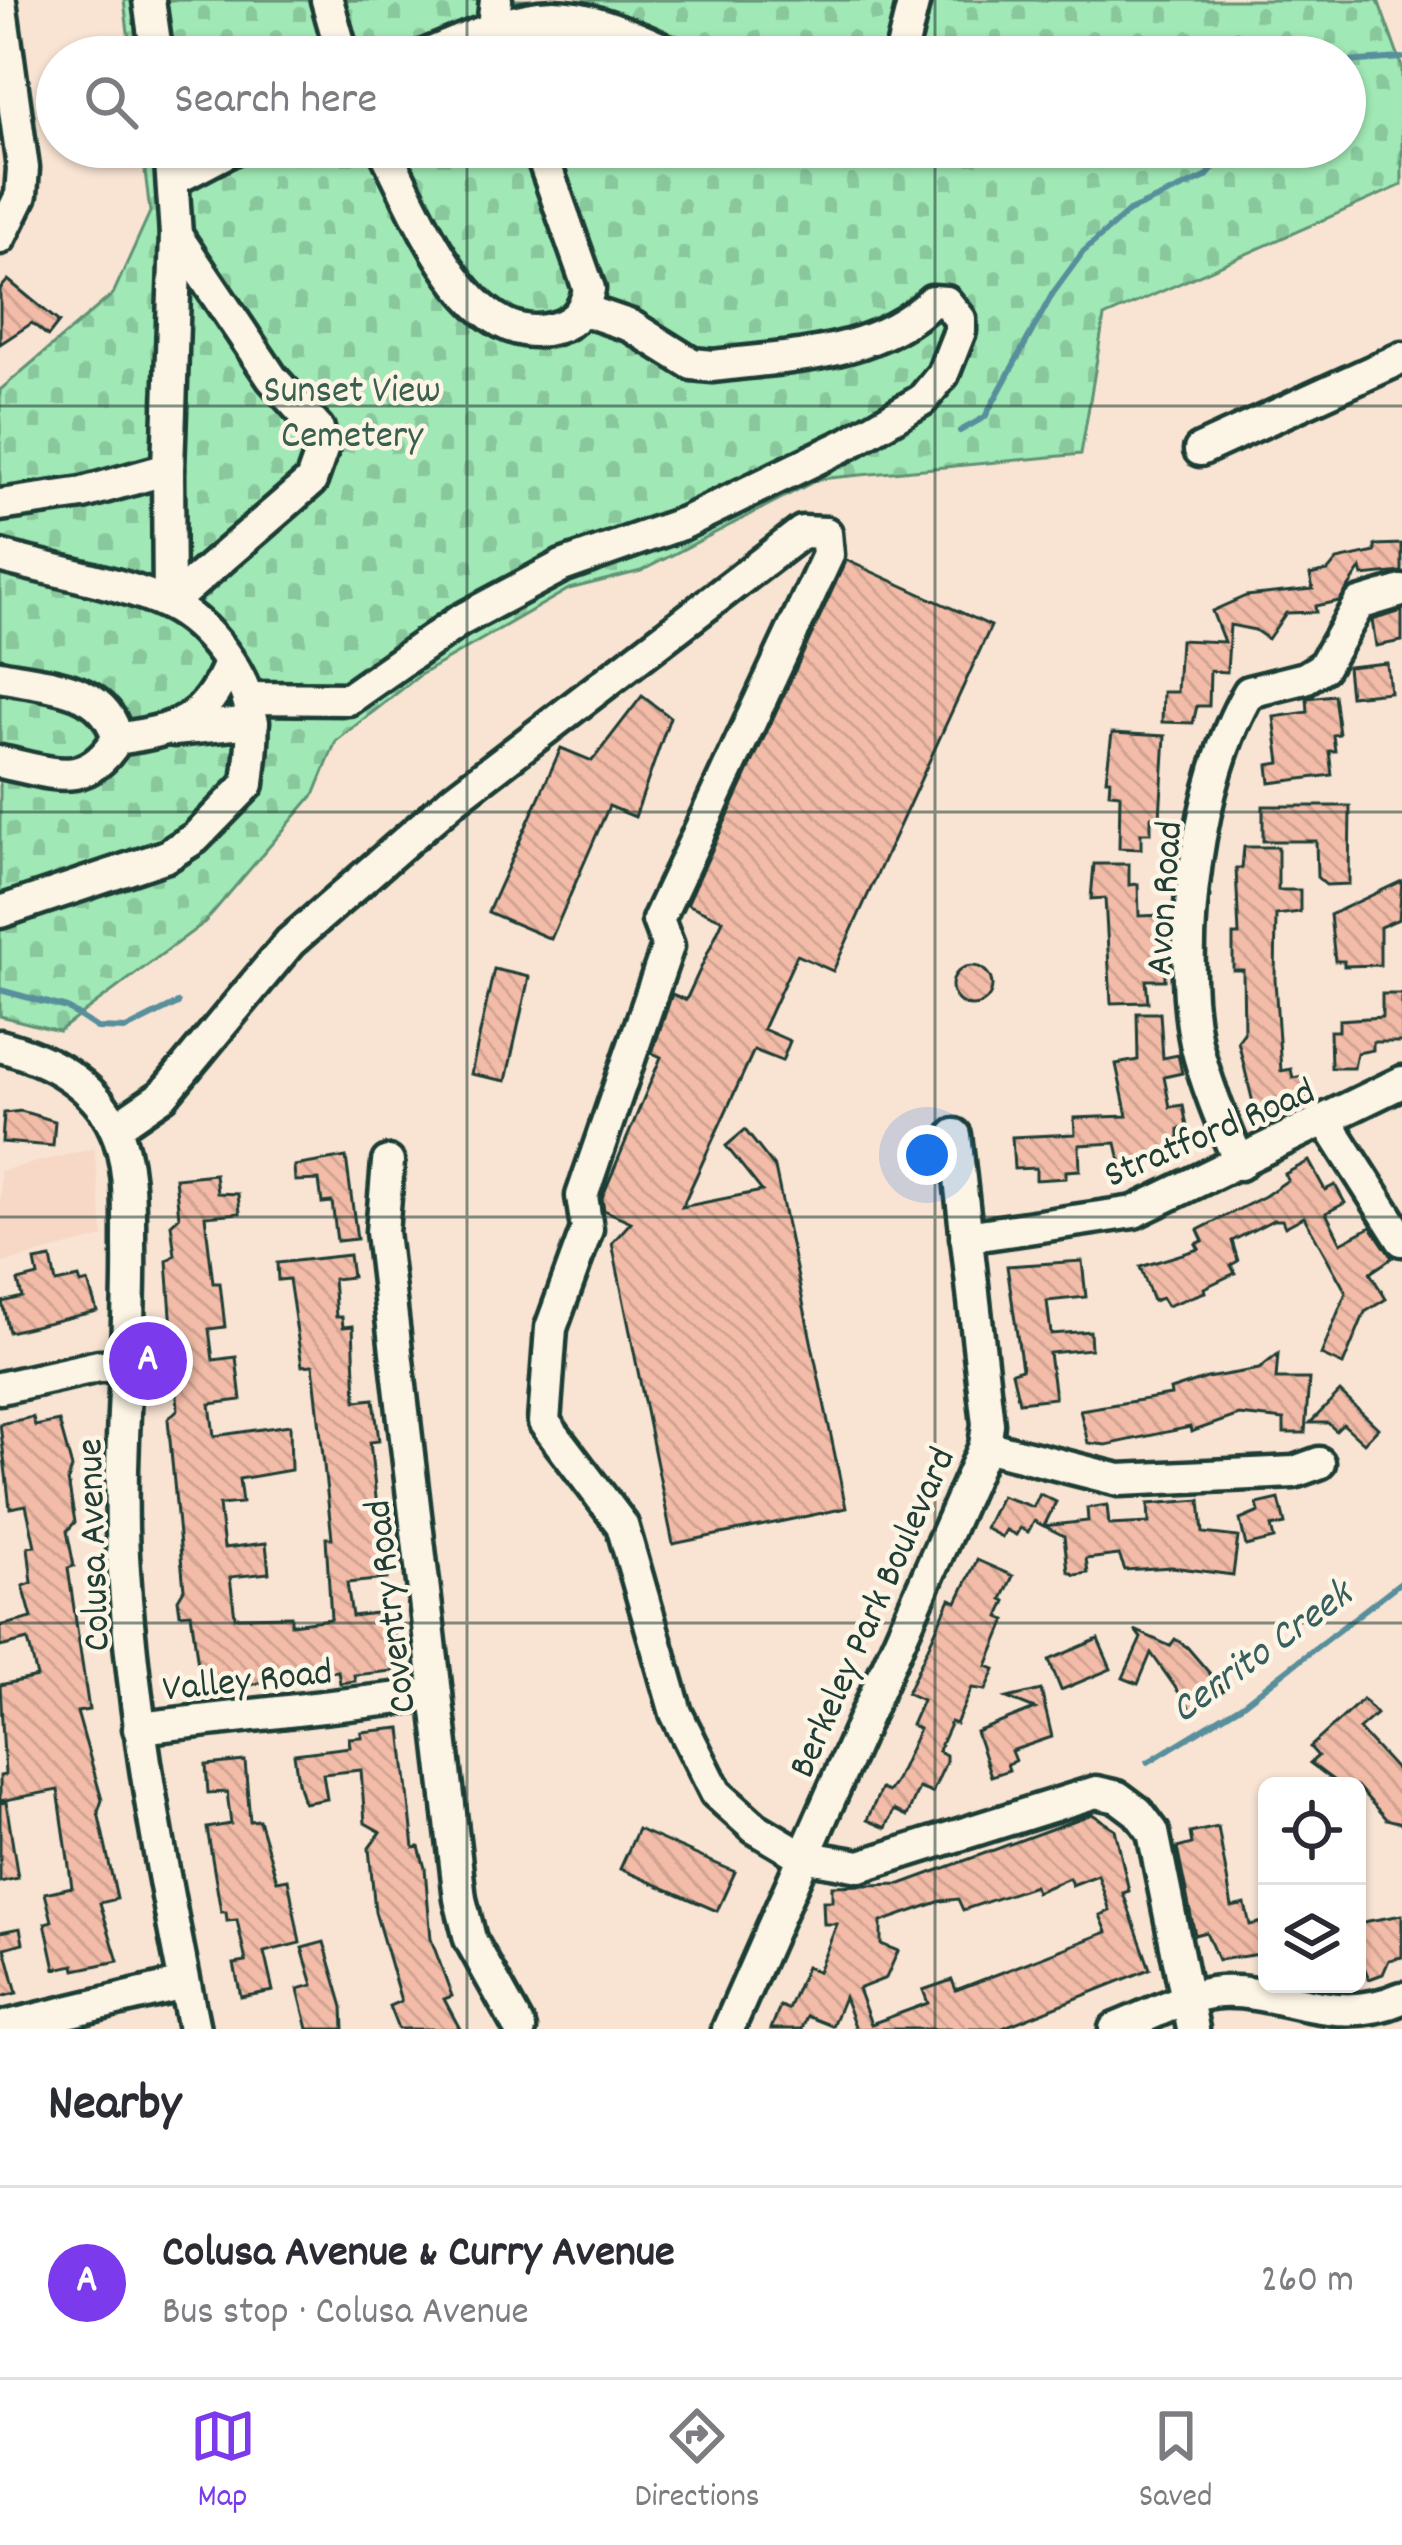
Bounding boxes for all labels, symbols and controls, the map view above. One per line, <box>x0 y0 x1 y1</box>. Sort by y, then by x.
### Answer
search box <box>36 36 1366 168</box>
icon: search <box>78 69 144 135</box>
text: Search here <box>174 70 377 134</box>
park label: Sunset View Cemetery <box>263 366 441 466</box>
street label: Avon Road <box>1135 819 1200 978</box>
street label: Stratford Road <box>1096 1067 1325 1205</box>
your location <box>897 1125 957 1185</box>
pin: A <box>109 1316 187 1406</box>
street label: Colusa Avenue <box>65 1437 128 1652</box>
street label: Berkeley Park Boulevard <box>777 1440 973 1788</box>
street label: Coventry Road <box>353 1496 434 1716</box>
water label: Cerrito Creek <box>1160 1566 1370 1741</box>
street label: Valley Road <box>160 1647 335 1720</box>
map controls <box>1258 1777 1366 1993</box>
button: locate <box>1258 1777 1366 1885</box>
button: layers <box>1258 1885 1366 1993</box>
text: Nearby <box>48 2071 181 2143</box>
text: Colusa Avenue & Curry Avenue <box>162 2223 675 2287</box>
text: A <box>76 2255 98 2310</box>
text: 260 m <box>1261 2255 1354 2310</box>
text: Bus stop · Colusa Avenue <box>162 2287 529 2342</box>
tab: Map <box>190 2403 256 2522</box>
tab: Directions <box>635 2403 760 2522</box>
tab: Saved <box>1139 2403 1212 2522</box>

